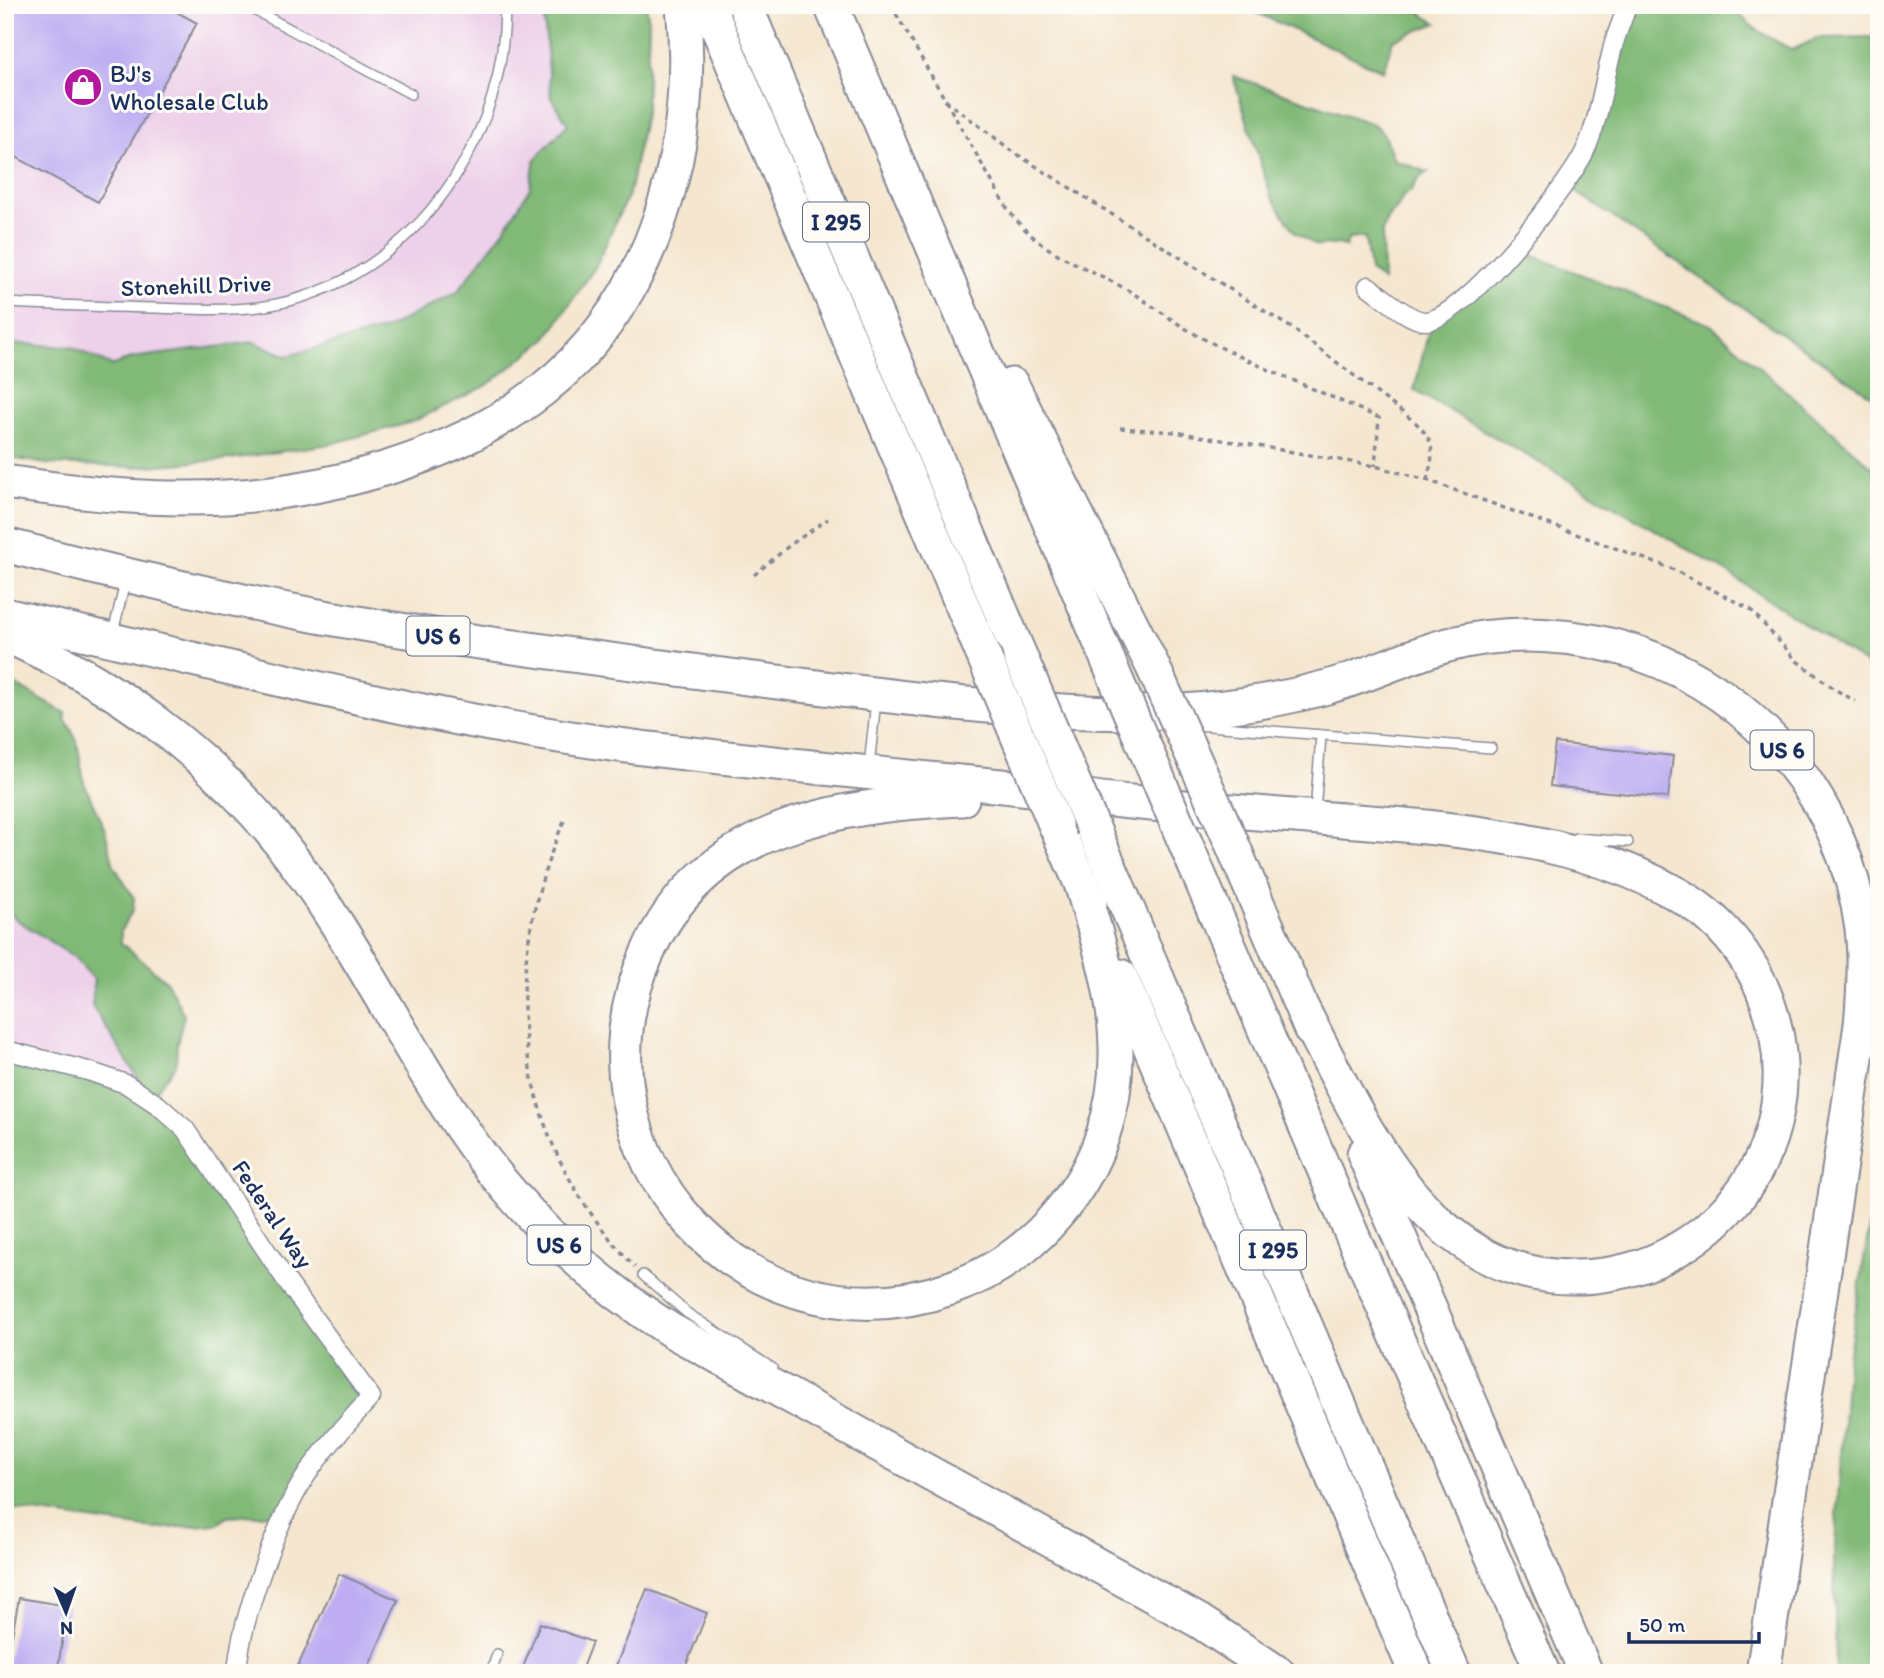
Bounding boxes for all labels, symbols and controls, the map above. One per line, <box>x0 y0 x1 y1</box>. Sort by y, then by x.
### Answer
place label: BJ's Wholesale Club <box>110 59 269 116</box>
shop icon: BJ's Wholesale Club <box>62 66 104 108</box>
road number: I 295 <box>803 202 869 242</box>
street label: Stonehill Drive <box>120 268 272 302</box>
road number: US 6 <box>406 616 470 656</box>
road number: US 6 <box>1750 730 1814 770</box>
street label: Federal Way <box>226 1154 320 1274</box>
road number: US 6 <box>528 1226 590 1264</box>
road number: I 295 <box>1240 1231 1306 1270</box>
north arrow <box>32 1576 102 1646</box>
scale bar <box>1629 1601 1758 1645</box>
text: 50 m <box>1639 1612 1686 1637</box>
text: N <box>60 1617 73 1640</box>

